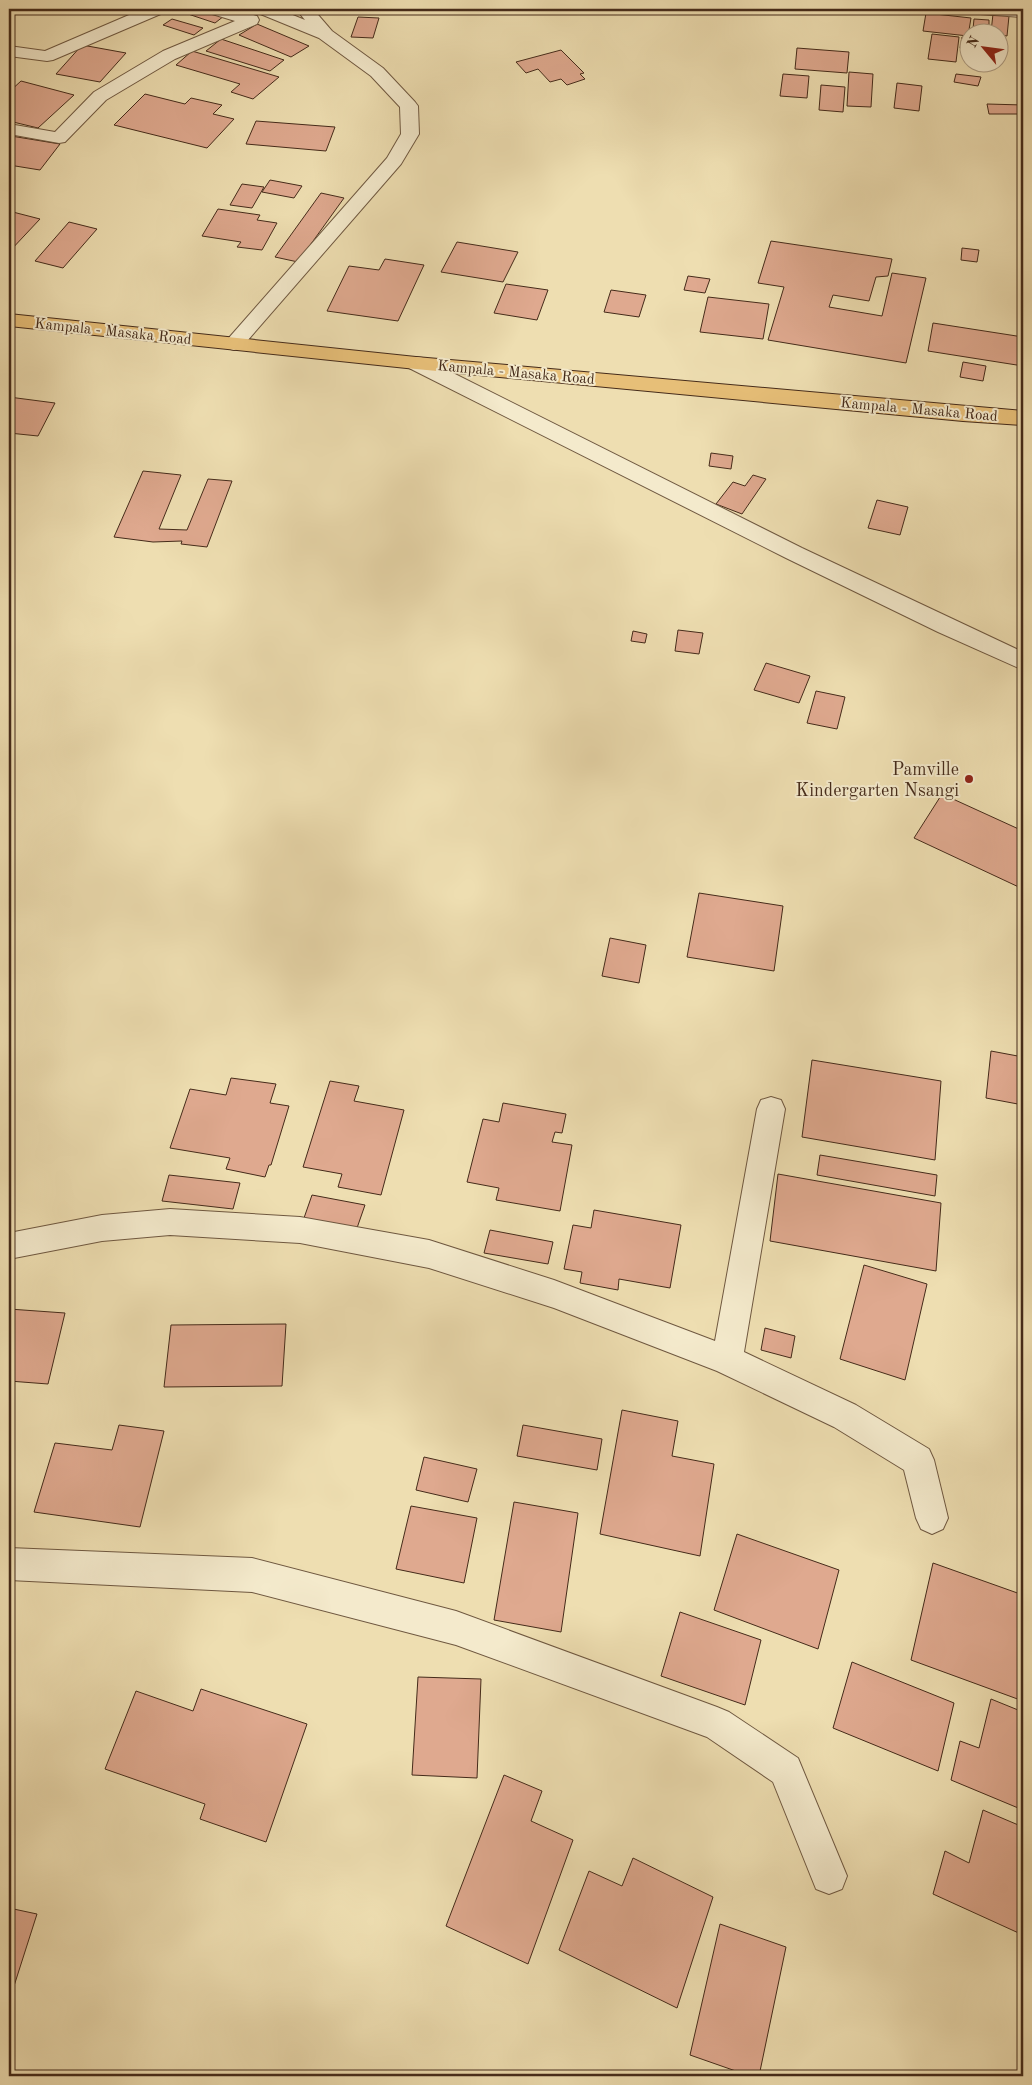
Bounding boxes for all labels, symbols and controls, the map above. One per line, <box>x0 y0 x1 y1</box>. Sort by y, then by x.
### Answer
north arrow <box>960 22 1010 72</box>
text: N <box>965 34 982 50</box>
street label: Kampala - Masaka Road <box>33 317 192 348</box>
street label: Kampala - Masaka Road <box>437 359 595 388</box>
street label: Kampala - Masaka Road <box>840 396 998 425</box>
place label: Pamville Kindergarten Nsangi <box>796 761 959 800</box>
marker: Pamville Kindergarten Nsangi <box>963 773 975 785</box>

